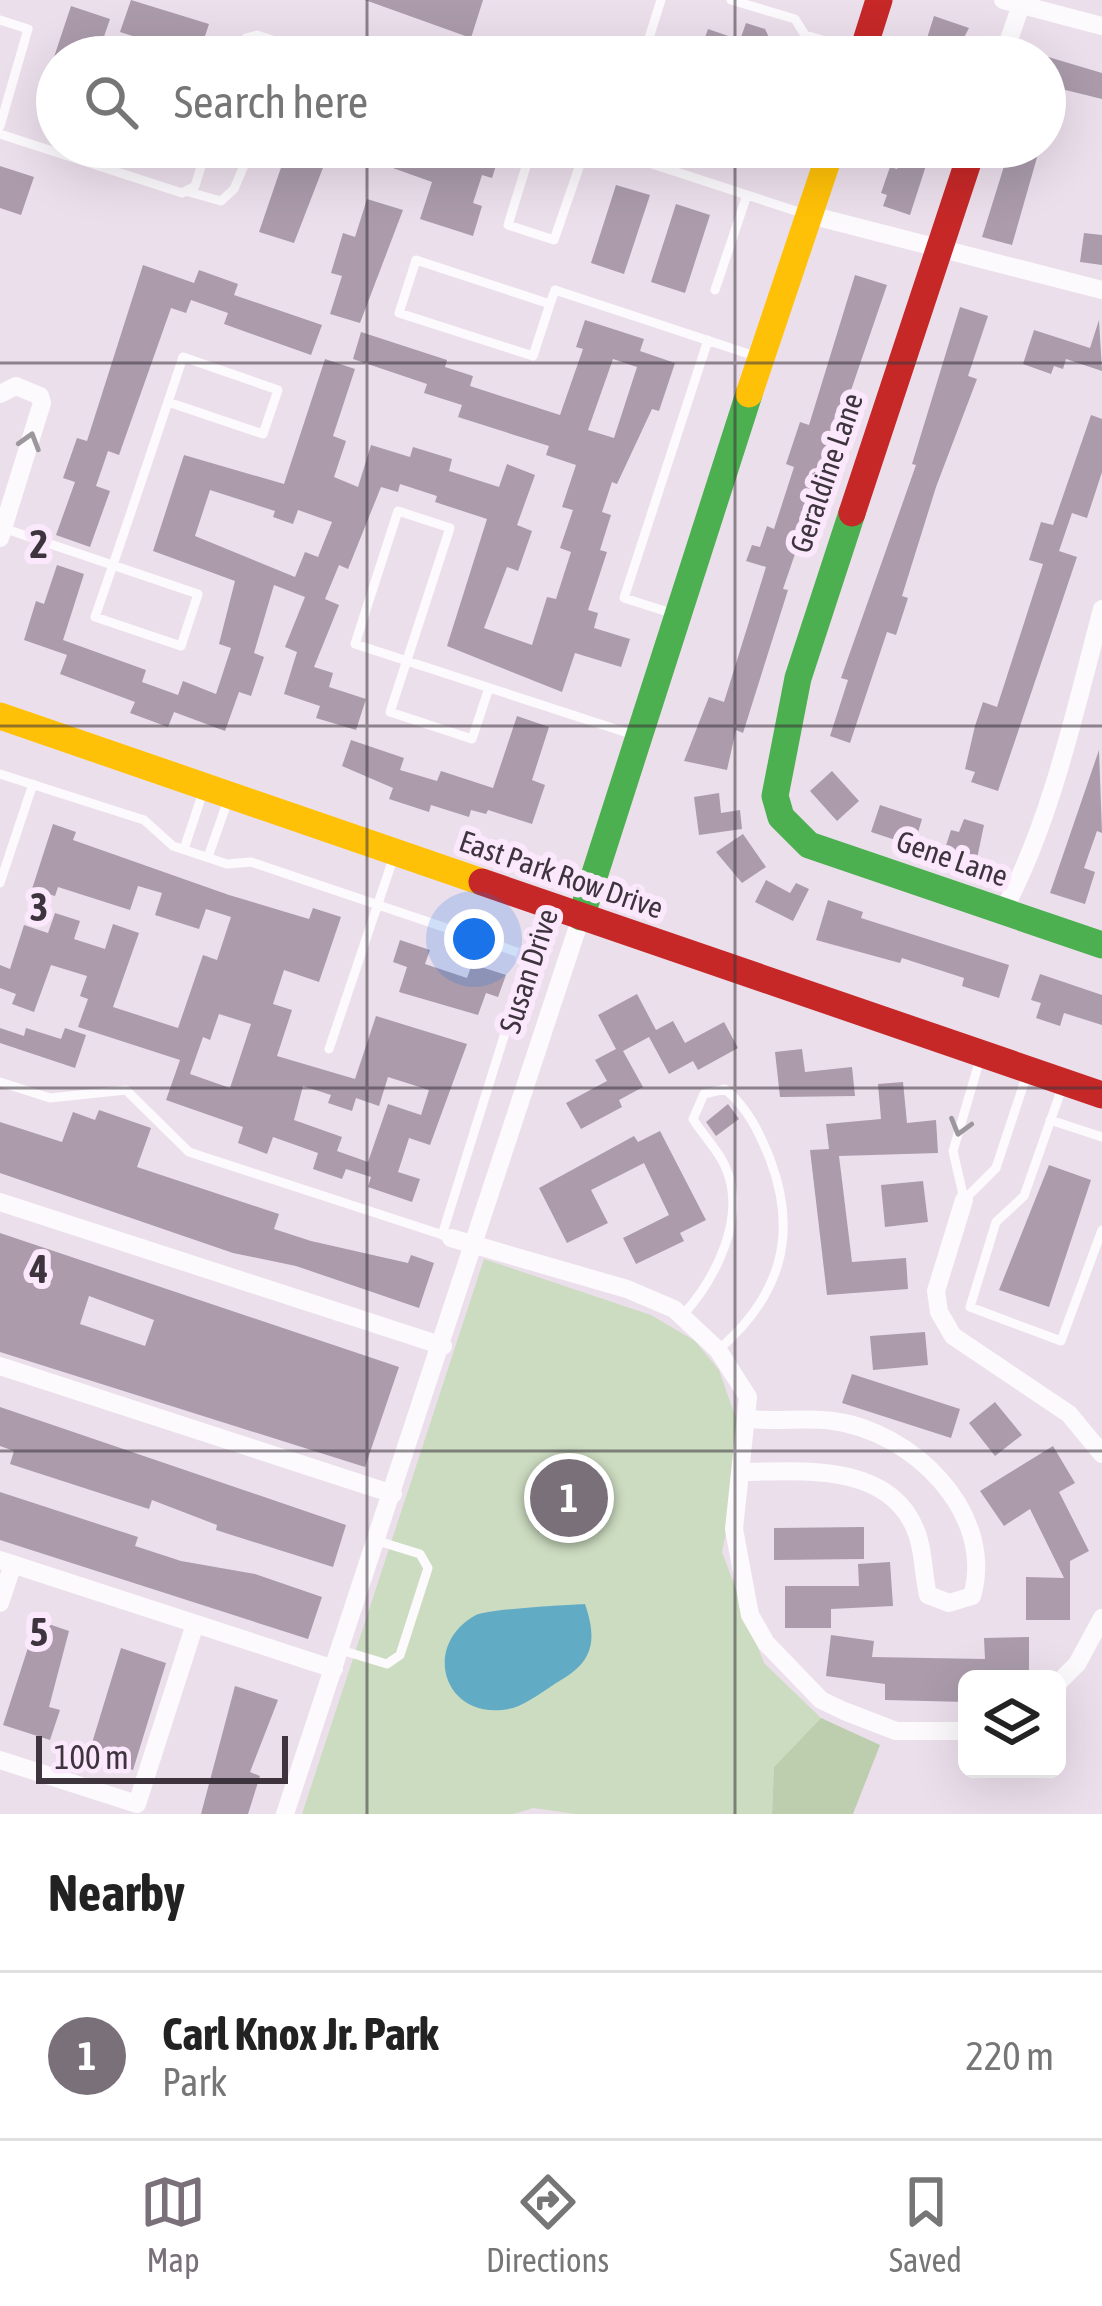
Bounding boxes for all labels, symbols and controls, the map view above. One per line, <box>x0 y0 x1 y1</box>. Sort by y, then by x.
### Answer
search box <box>36 36 1066 168</box>
icon: search <box>78 69 144 135</box>
text: Search here <box>174 76 368 128</box>
street label: Geraldine Lane <box>783 388 869 557</box>
one-way arrow <box>16 431 41 452</box>
text: 2 <box>30 522 48 566</box>
street label: East Park Row Drive <box>455 823 668 925</box>
street label: Gene Lane <box>892 823 1012 893</box>
text: 3 <box>30 885 48 929</box>
street label: Susan Drive <box>492 904 564 1037</box>
your location <box>444 909 504 969</box>
one-way arrow <box>949 1116 974 1137</box>
text: 4 <box>29 1247 48 1291</box>
pin: 1 <box>530 1453 608 1543</box>
text: 5 <box>30 1610 48 1654</box>
map controls <box>958 1670 1066 1778</box>
button: layers <box>958 1670 1066 1778</box>
scale bar <box>36 1730 288 1783</box>
text: 100 m <box>54 1738 129 1776</box>
text: Nearby <box>48 1863 185 1922</box>
text: Carl Knox Jr. Park <box>162 2008 439 2060</box>
text: 1 <box>78 2034 96 2078</box>
text: 220 m <box>966 2034 1054 2078</box>
text: Park <box>162 2060 227 2104</box>
tab: Map <box>140 2169 206 2279</box>
tab: Directions <box>486 2169 609 2279</box>
tab: Saved <box>889 2169 962 2279</box>

